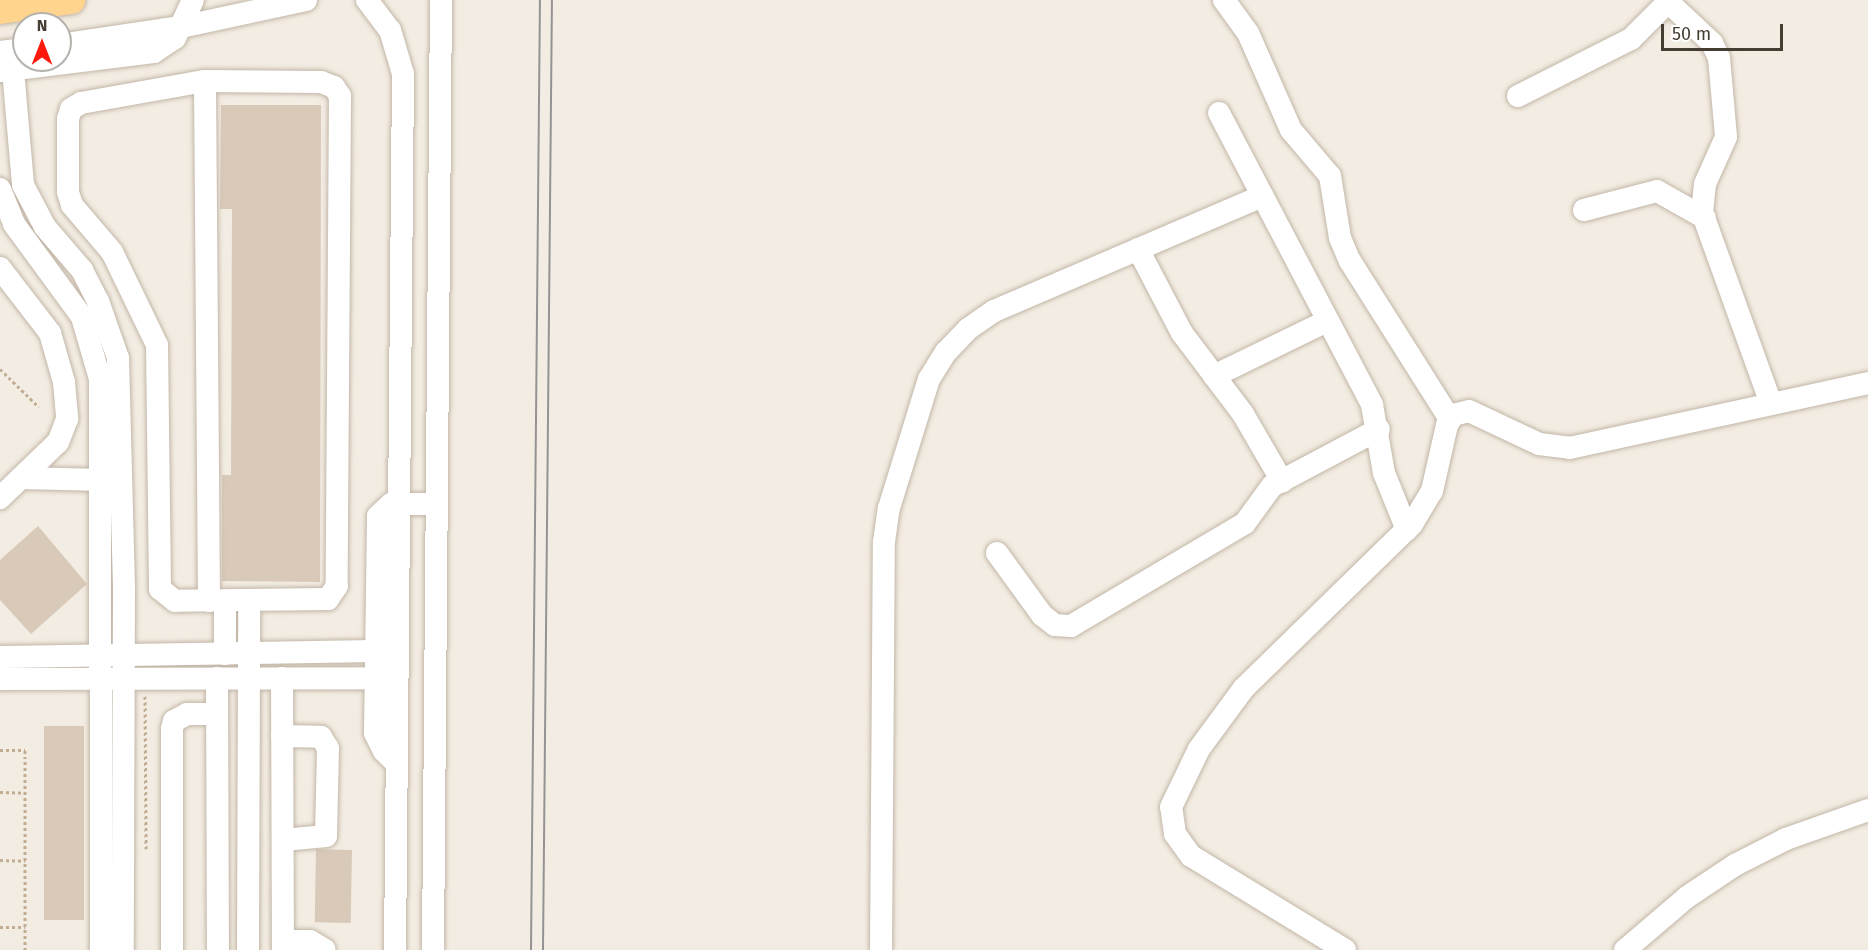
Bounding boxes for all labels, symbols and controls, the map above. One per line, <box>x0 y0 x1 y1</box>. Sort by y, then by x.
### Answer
north arrow <box>12 12 72 72</box>
scale bar <box>1664 12 1786 50</box>
text: N <box>37 16 47 35</box>
text: 50 m <box>1672 23 1711 45</box>

